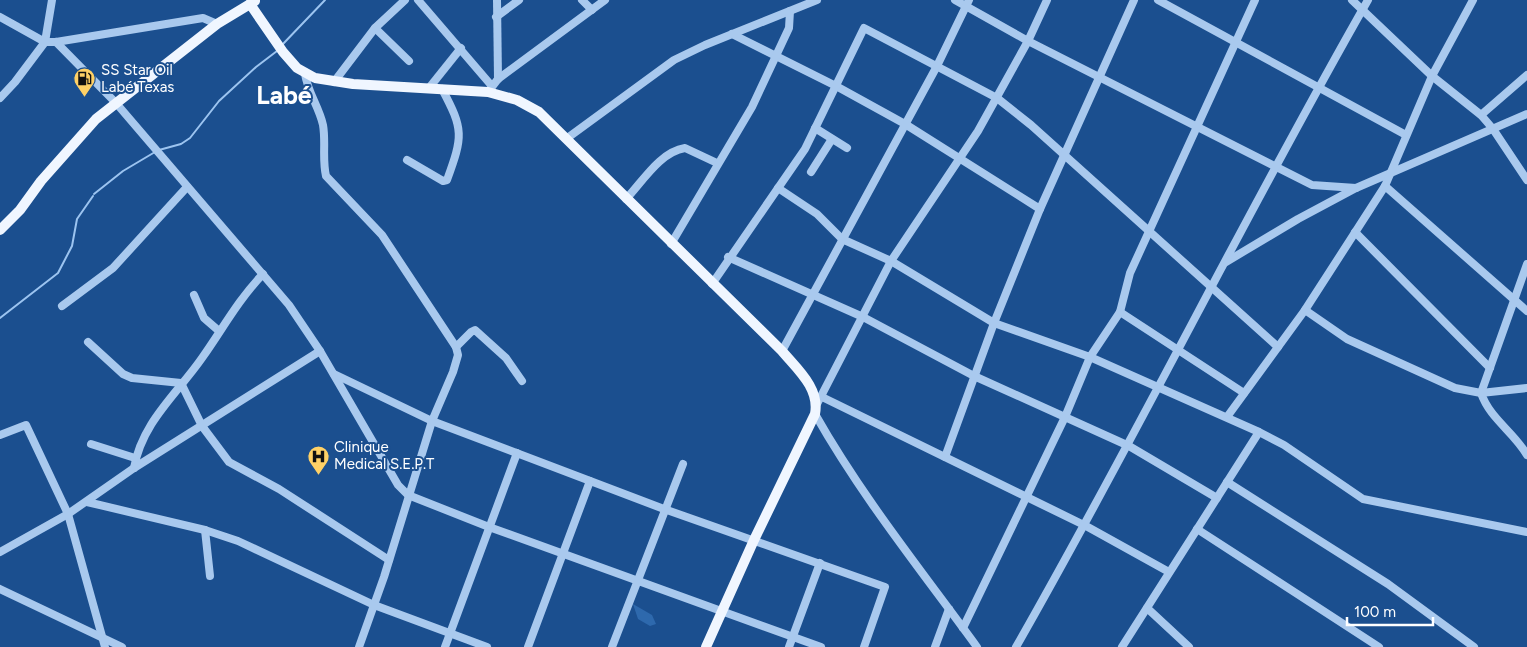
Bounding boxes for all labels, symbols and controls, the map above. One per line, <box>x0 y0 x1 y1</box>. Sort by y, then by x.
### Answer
place label: SS Star Oil Labé Texas <box>101 61 174 96</box>
fuel station icon: SS Star Oil Labé Texas <box>73 67 97 98</box>
district label: Labé <box>256 80 312 110</box>
place label: Clinique Medical S.E.P.T <box>334 438 435 473</box>
hospital icon: Clinique Medical S.E.P.T <box>306 444 330 475</box>
scale bar <box>1347 594 1433 626</box>
text: 100 m <box>1354 603 1396 621</box>

